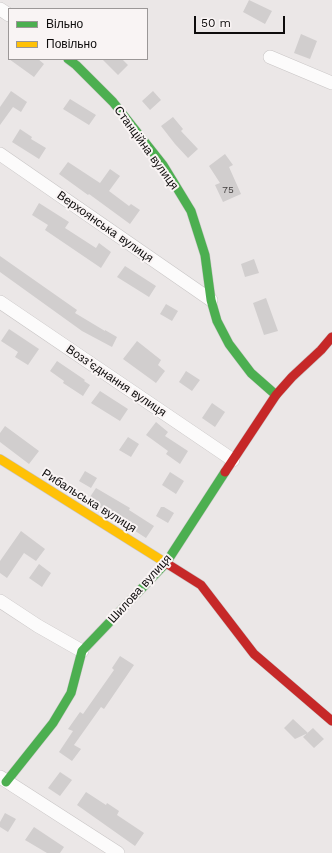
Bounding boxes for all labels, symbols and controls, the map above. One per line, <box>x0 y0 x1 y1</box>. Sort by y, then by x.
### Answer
legend <box>8 8 148 60</box>
scale bar <box>196 8 287 34</box>
text: 50 m <box>201 16 231 30</box>
text: Вільно <box>46 17 83 31</box>
text: Повільно <box>46 37 97 51</box>
street label: Станційна вулиця <box>111 103 181 193</box>
house number: 75 <box>222 184 234 196</box>
street label: Верхоянська вулиця <box>54 188 156 266</box>
street label: Возз’єднання вулиця <box>63 342 169 420</box>
street label: Рибальська вулиця <box>39 466 139 536</box>
street label: Шилова вулиця <box>105 552 175 626</box>

